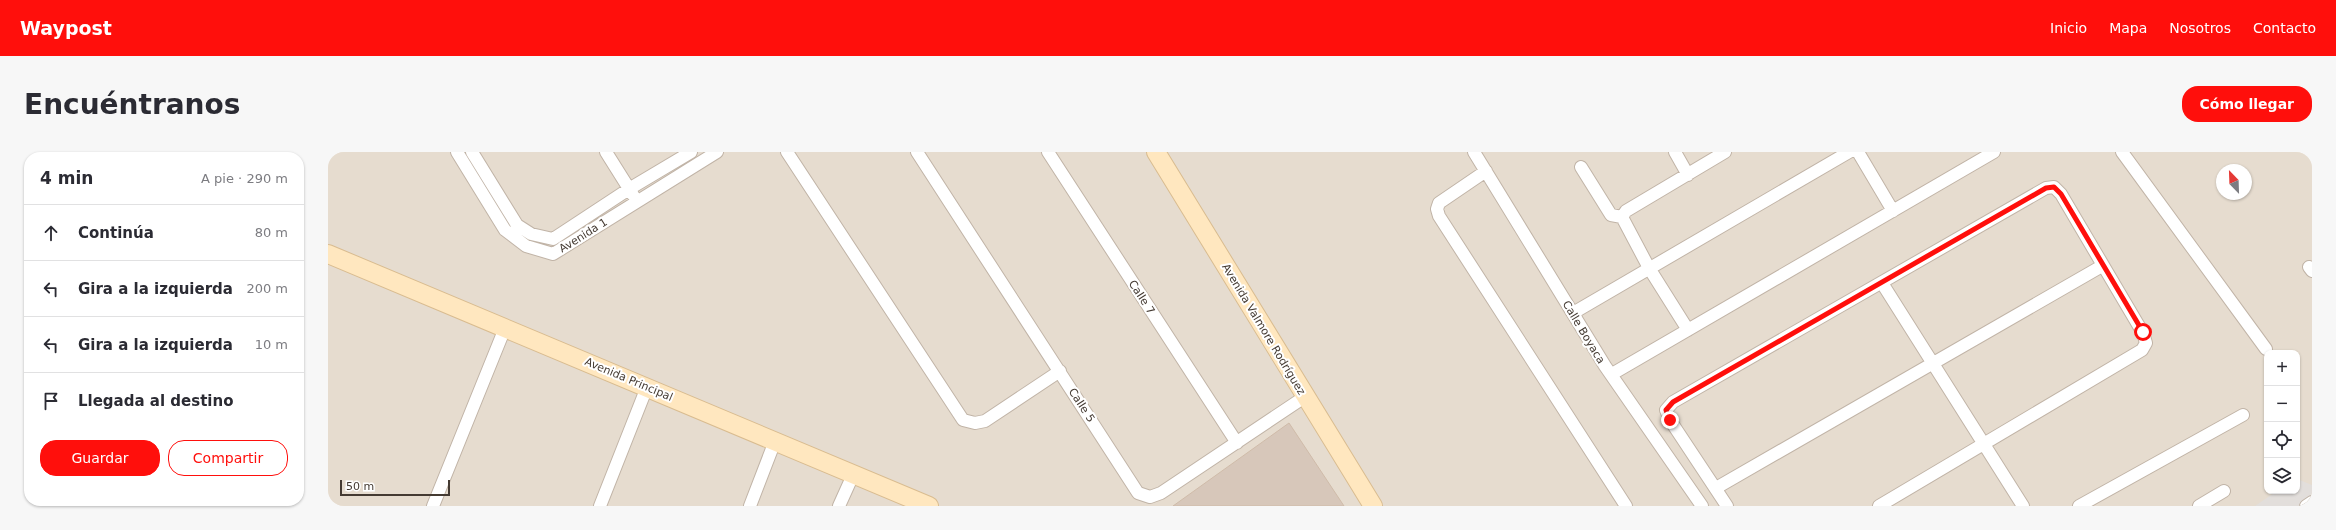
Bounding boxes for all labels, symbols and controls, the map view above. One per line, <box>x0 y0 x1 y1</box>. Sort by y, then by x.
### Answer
text: Waypost <box>20 17 112 39</box>
text: Inicio <box>2050 20 2087 36</box>
text: Mapa <box>2109 20 2147 36</box>
text: Nosotros <box>2169 20 2231 36</box>
text: Contacto <box>2253 20 2316 36</box>
button: Cómo llegar <box>2182 86 2312 122</box>
text: Encuéntranos <box>24 88 240 121</box>
north arrow <box>2216 164 2252 200</box>
text: 4 min <box>40 168 93 188</box>
text: A pie · 290 m <box>201 171 288 186</box>
street label: Avenida 1 <box>557 215 610 255</box>
icon: ahead <box>40 222 62 244</box>
text: Continúa <box>78 224 154 242</box>
text: 80 m <box>255 225 288 240</box>
street label: Avenida Valmore Rodríguez <box>1219 261 1308 397</box>
icon: left <box>40 278 62 300</box>
street label: Calle 7 <box>1126 278 1157 317</box>
text: Gira a la izquierda <box>78 280 233 298</box>
text: 200 m <box>246 281 288 296</box>
street label: Calle Boyaca <box>1560 298 1607 366</box>
route start <box>2134 323 2152 341</box>
icon: left <box>40 334 62 356</box>
text: Gira a la izquierda <box>78 336 233 354</box>
text: 10 m <box>255 337 288 352</box>
map controls <box>2264 350 2300 494</box>
button: + <box>2264 350 2300 386</box>
street label: Avenida Principal <box>583 355 675 404</box>
street label: Calle 5 <box>1066 386 1097 425</box>
button: − <box>2264 386 2300 422</box>
icon: arrive <box>40 390 62 412</box>
text: Llegada al destino <box>78 392 233 410</box>
route end <box>1661 411 1679 429</box>
button: locate <box>2264 422 2300 458</box>
button: Guardar <box>40 440 160 476</box>
button: Compartir <box>168 440 288 476</box>
button: layers <box>2264 458 2300 494</box>
scale bar <box>340 478 450 497</box>
text: 50 m <box>346 480 374 493</box>

